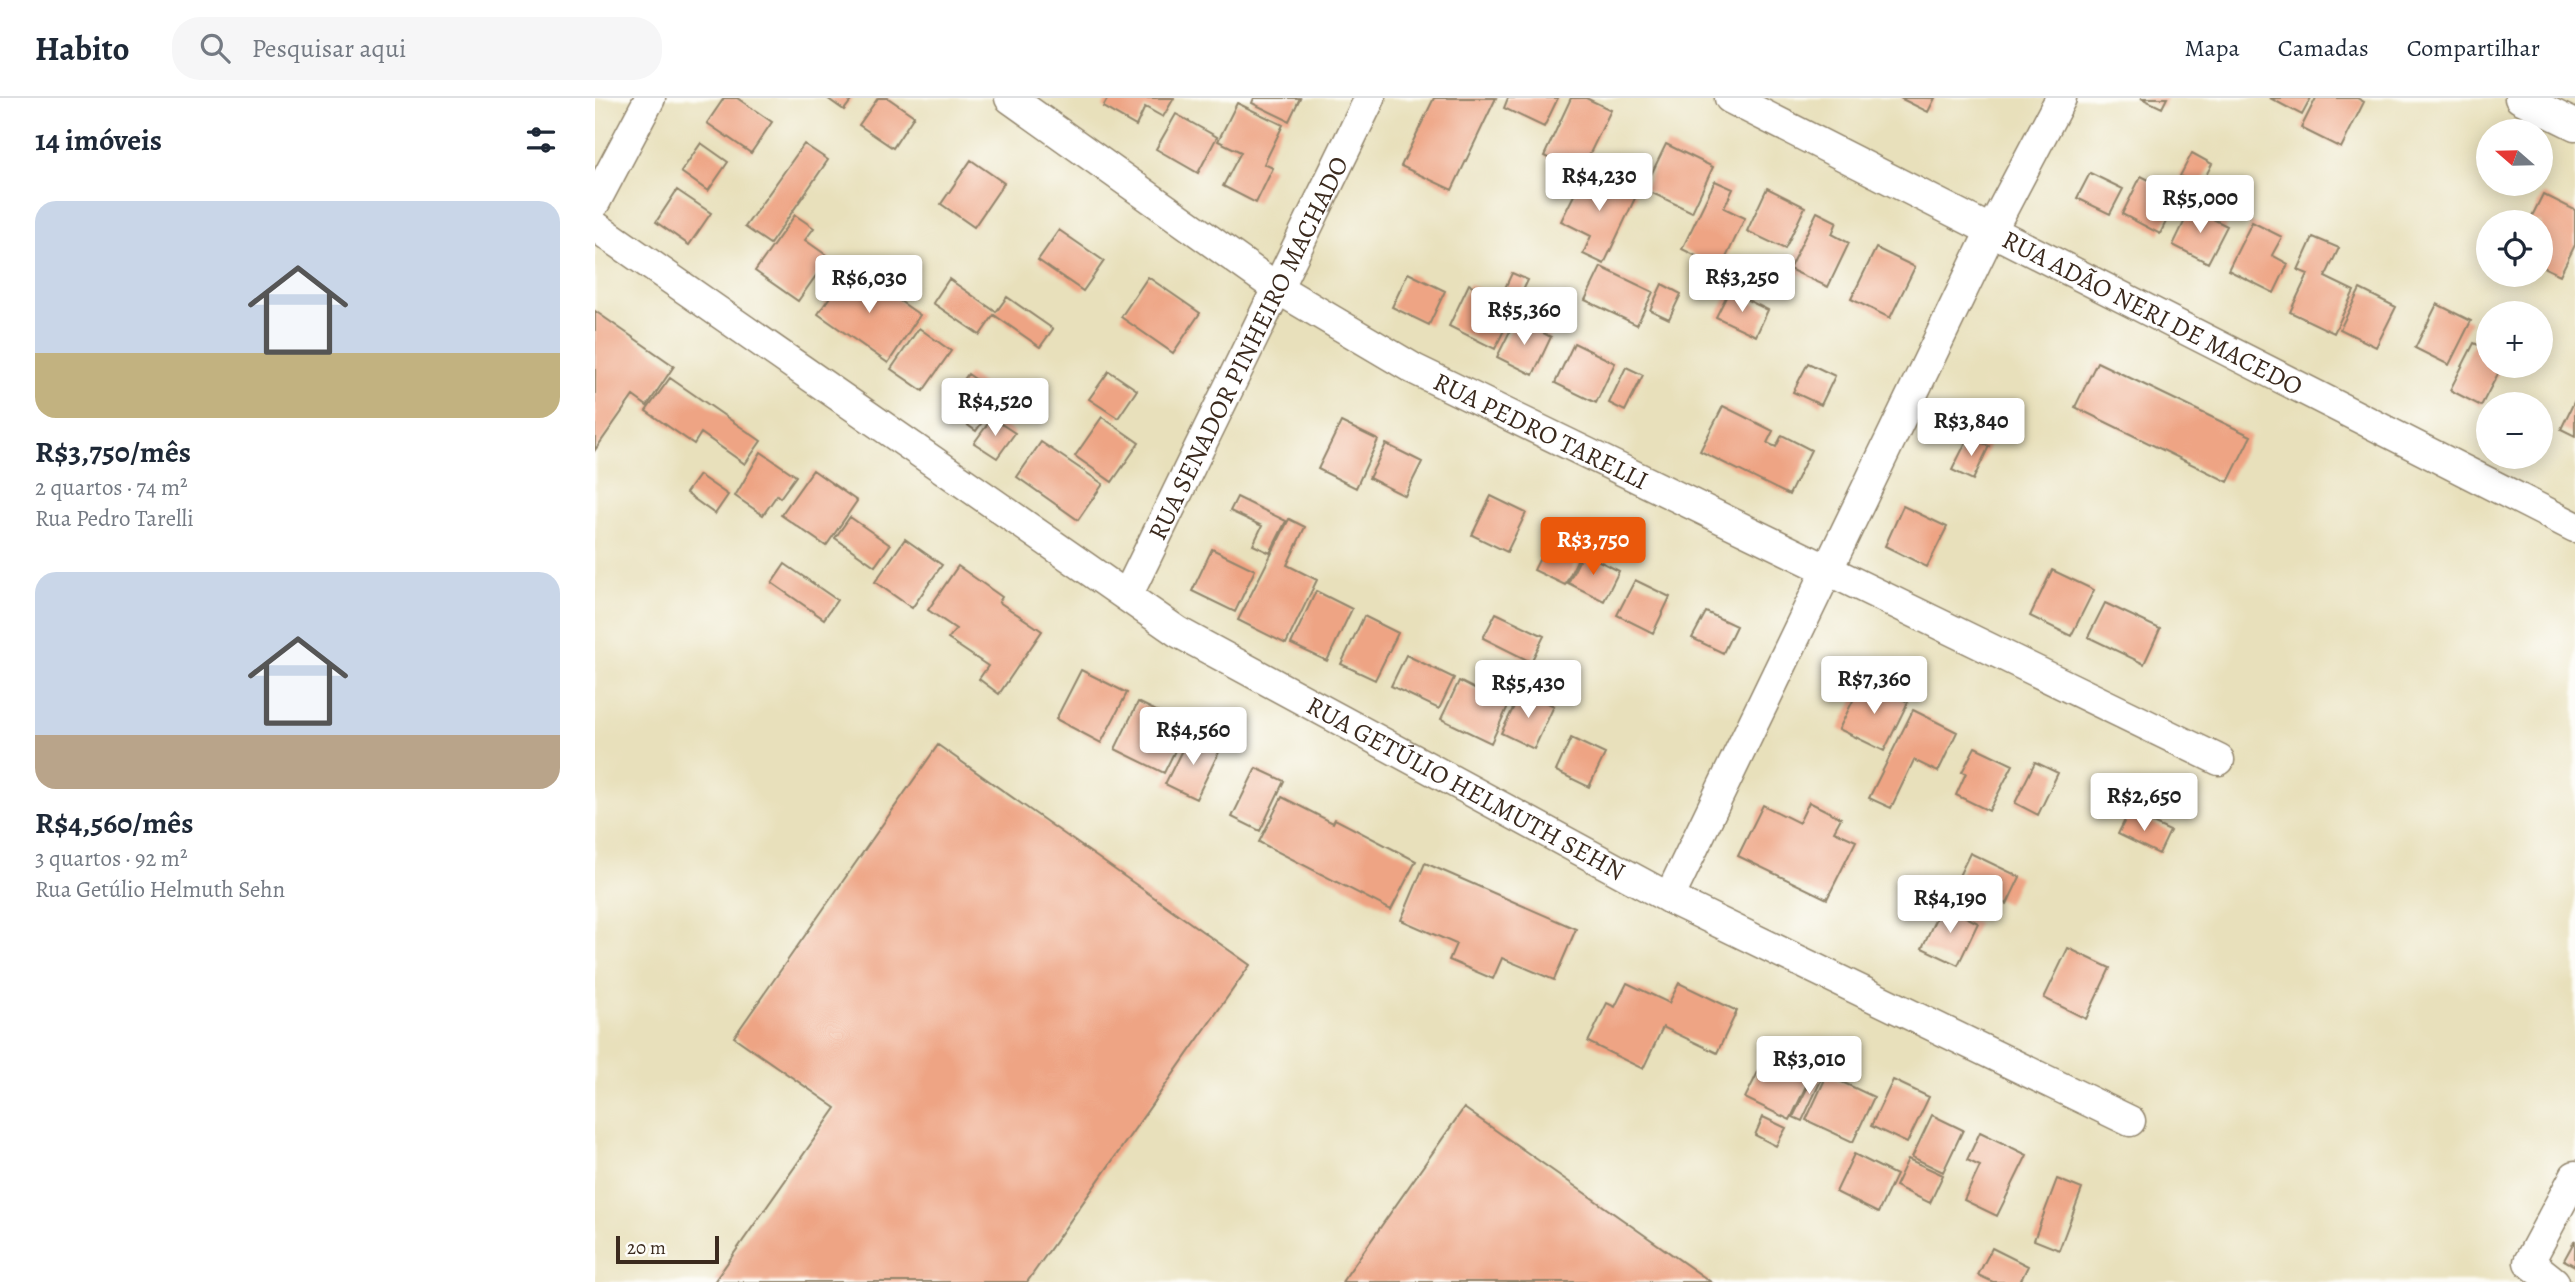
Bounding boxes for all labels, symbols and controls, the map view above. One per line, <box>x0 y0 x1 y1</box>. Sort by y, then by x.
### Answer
search box <box>172 17 662 80</box>
text: Habito <box>35 26 130 71</box>
icon: search <box>196 29 234 67</box>
text: Pesquisar aqui <box>252 31 406 66</box>
text: Mapa <box>2185 32 2240 64</box>
text: Camadas <box>2278 32 2369 64</box>
text: Compartilhar <box>2407 32 2540 64</box>
north arrow <box>2476 119 2553 196</box>
map controls <box>2476 119 2553 469</box>
text: 14 imóveis <box>35 120 162 160</box>
icon: filters <box>522 121 560 159</box>
street label: RUA SENADOR PINHEIRO MACHADO <box>1140 150 1357 546</box>
pin: R$4,230 <box>1534 153 1664 213</box>
text: R$4,230 <box>1561 160 1637 191</box>
pin: R$5,000 <box>2135 176 2265 235</box>
text: R$5,000 <box>2162 182 2238 213</box>
button: locate <box>2476 210 2553 287</box>
street label: RUA ADÃO NERI DE MACEDO <box>1996 222 2309 404</box>
icon: home <box>235 247 361 373</box>
pin: R$3,250 <box>1677 254 1807 314</box>
pin: R$6,030 <box>804 256 934 315</box>
text: R$3,250 <box>1705 261 1779 292</box>
text: R$6,030 <box>831 262 907 293</box>
pin: R$5,360 <box>1459 288 1589 347</box>
text: R$5,360 <box>1487 294 1561 325</box>
button: + <box>2476 301 2553 378</box>
street label: RUA PEDRO TARELLI <box>1428 364 1654 498</box>
pin: R$4,520 <box>930 378 1060 438</box>
text: R$4,520 <box>958 385 1032 416</box>
button: − <box>2476 392 2553 469</box>
pin: R$3,840 <box>1906 398 2036 458</box>
text: R$3,840 <box>1934 405 2008 436</box>
text: R$3,750/mês <box>35 432 191 472</box>
text: 2 quartos · 74 m² <box>35 472 188 503</box>
text: Rua Pedro Tarelli <box>35 503 194 534</box>
pin: R$3,750 <box>1528 518 1658 577</box>
text: R$3,750 <box>1557 524 1629 555</box>
icon: home <box>235 618 361 744</box>
pin: R$7,360 <box>1809 656 1939 716</box>
pin: R$5,430 <box>1463 660 1593 720</box>
text: R$7,360 <box>1837 663 1911 694</box>
text: R$5,430 <box>1491 667 1565 698</box>
street label: RUA GETÚLIO HELMUTH SEHN <box>1300 688 1631 889</box>
pin: R$4,560 <box>1128 708 1258 767</box>
text: R$4,560 <box>1156 714 1230 745</box>
pin: R$2,650 <box>2079 774 2209 833</box>
text: R$2,650 <box>2107 780 2181 811</box>
text: R$4,560/mês <box>35 803 193 843</box>
text: 3 quartos · 92 m² <box>35 843 188 874</box>
text: Rua Getúlio Helmuth Sehn <box>35 874 285 905</box>
pin: R$4,190 <box>1885 876 2015 935</box>
text: R$4,190 <box>1914 882 1986 913</box>
pin: R$3,010 <box>1744 1037 1874 1096</box>
text: R$3,010 <box>1773 1043 1845 1074</box>
scale bar <box>616 1233 719 1265</box>
text: 20 m <box>627 1235 666 1261</box>

